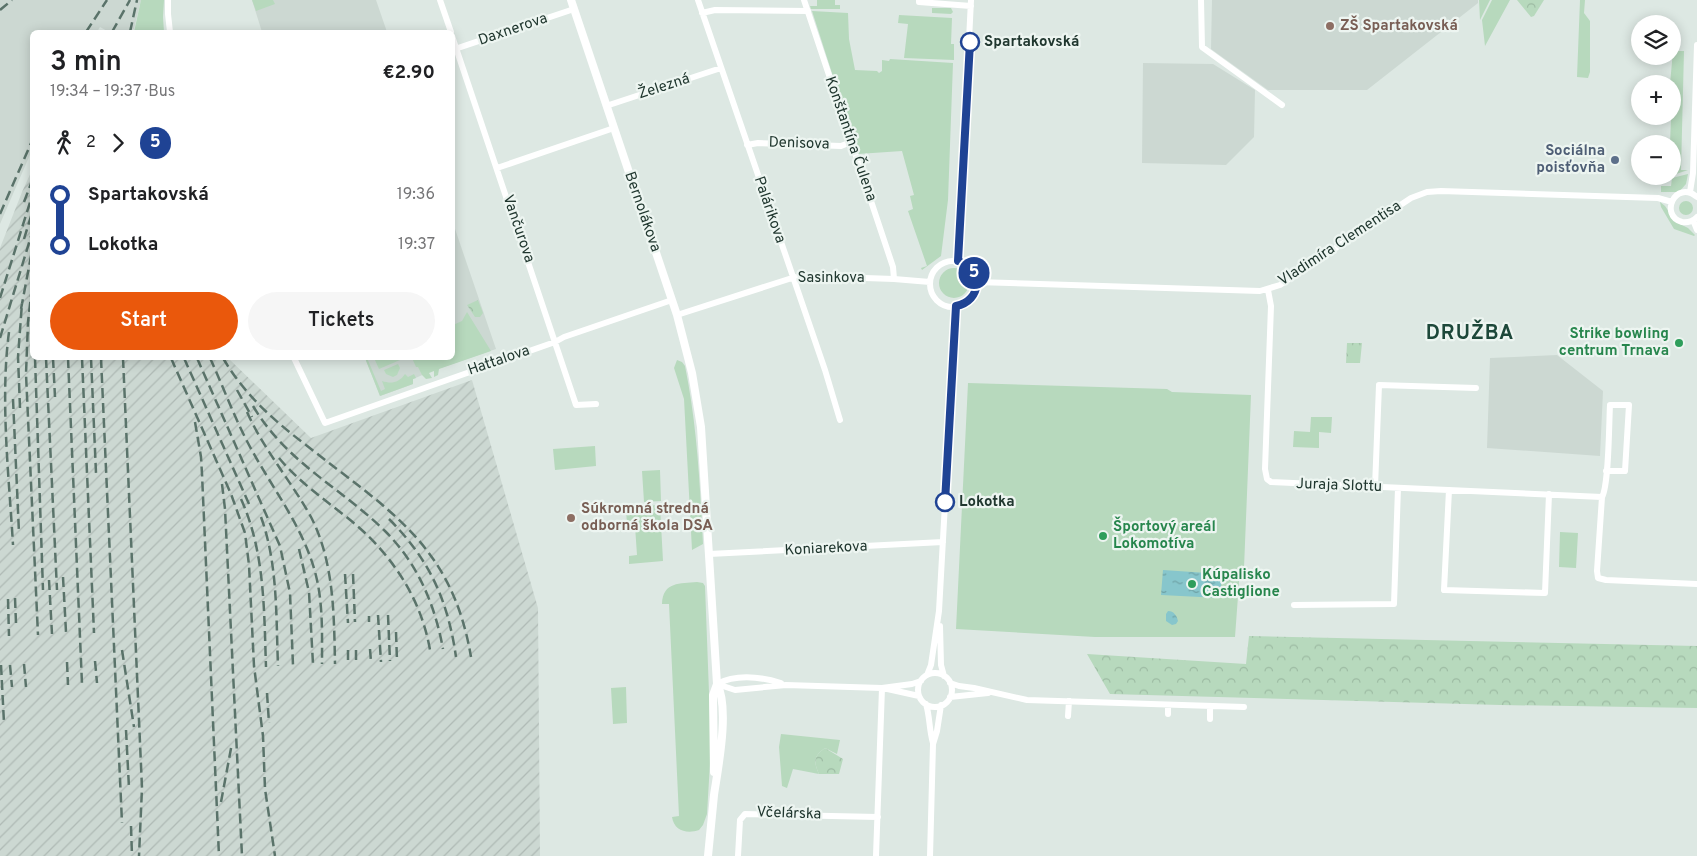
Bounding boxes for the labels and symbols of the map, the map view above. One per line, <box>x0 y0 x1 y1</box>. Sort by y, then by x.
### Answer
street label: Daxnerova <box>476 9 550 51</box>
place label: ZŠ Spartakovská <box>1340 15 1458 36</box>
marker: ZŠ Spartakovská <box>1324 20 1336 32</box>
marker: Spartakovská <box>960 32 980 52</box>
place label: Spartakovská <box>984 33 1079 52</box>
street label: Železná <box>635 69 692 104</box>
street label: Konštantína Čulena <box>820 73 882 204</box>
street label: Denisova <box>768 133 830 155</box>
place label: Sociálna poisťovňa <box>1536 142 1605 178</box>
marker: Sociálna poisťovňa <box>1609 154 1621 166</box>
street label: Bernolákova <box>619 169 665 255</box>
street label: Palárikova <box>749 174 789 246</box>
street label: Vančurova <box>498 193 538 265</box>
street label: Vladimíra Clementisa <box>1275 197 1405 291</box>
line badge: 5 <box>958 257 990 289</box>
street label: Sasinkova <box>797 269 865 288</box>
district label: DRUŽBA <box>1426 319 1514 347</box>
place label: Strike bowling centrum Trnava <box>1559 325 1669 361</box>
marker: Strike bowling centrum Trnava <box>1673 337 1685 349</box>
street label: Hattalova <box>466 342 532 380</box>
street label: Juraja Slottu <box>1296 475 1382 497</box>
marker: Lokotka <box>935 492 955 512</box>
place label: Lokotka <box>959 493 1014 512</box>
place label: Súkromná stredná odborná škola DSA <box>581 500 713 536</box>
marker: Súkromná stredná odborná škola DSA <box>565 512 577 524</box>
place label: Športový areál Lokomotíva <box>1113 516 1216 554</box>
marker: Športový areál Lokomotíva <box>1097 530 1109 542</box>
street label: Koniarekova <box>784 537 868 561</box>
place label: Kúpalisko Castiglione <box>1202 566 1280 602</box>
marker: Kúpalisko Castiglione <box>1186 578 1198 590</box>
street label: Včelárska <box>756 803 822 825</box>

